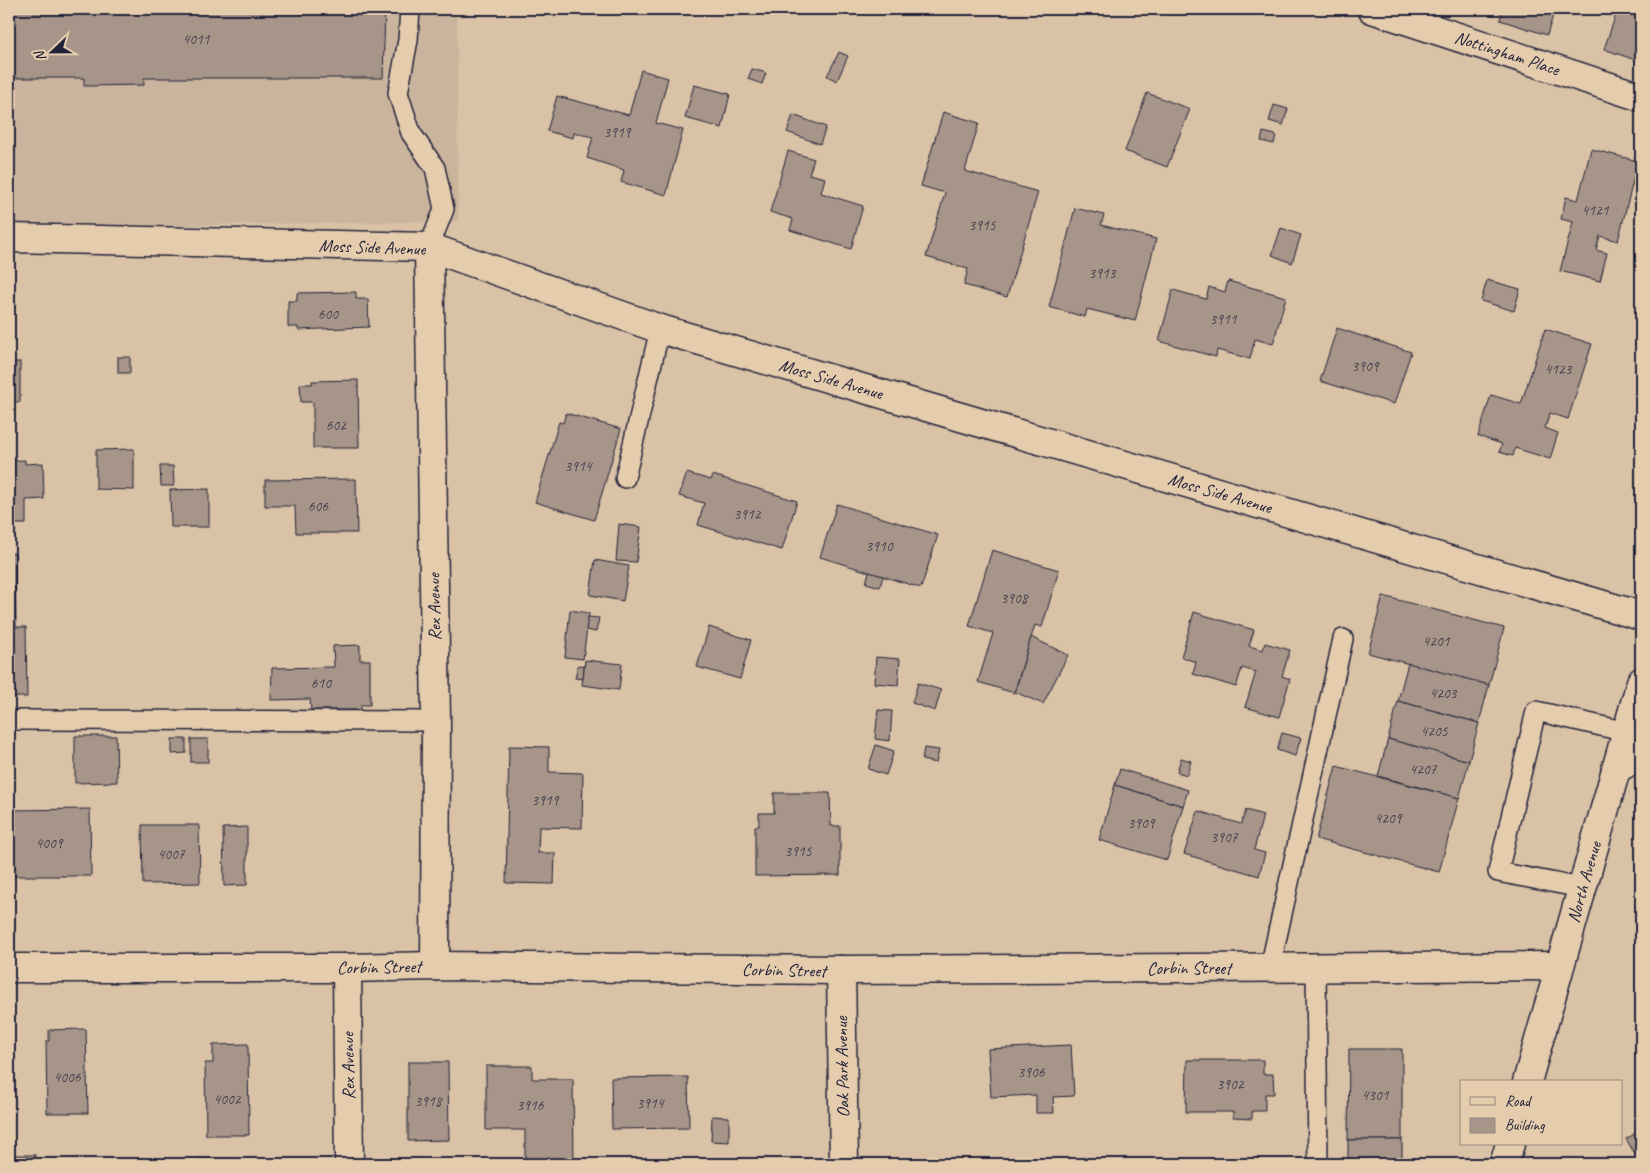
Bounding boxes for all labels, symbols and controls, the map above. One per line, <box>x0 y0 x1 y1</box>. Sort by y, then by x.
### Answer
street label: Nottingham Place <box>1452 26 1563 81</box>
north arrow <box>28 28 78 78</box>
house number: 4011 <box>182 30 211 49</box>
text: N <box>30 47 50 64</box>
house number: 3919 <box>603 123 632 142</box>
house number: 4121 <box>1581 201 1610 220</box>
house number: 3915 <box>968 216 997 235</box>
street label: Moss Side Avenue <box>318 234 427 260</box>
house number: 3913 <box>1088 264 1117 283</box>
house number: 600 <box>318 305 339 324</box>
house number: 3911 <box>1209 310 1238 329</box>
street label: Moss Side Avenue <box>777 354 886 405</box>
house number: 3909 <box>1351 357 1380 376</box>
house number: 4123 <box>1544 360 1573 379</box>
house number: 602 <box>326 416 347 435</box>
house number: 3914 <box>564 457 593 476</box>
street label: Moss Side Avenue <box>1166 468 1275 519</box>
house number: 606 <box>308 497 329 516</box>
house number: 3912 <box>733 505 762 524</box>
house number: 3910 <box>865 537 894 556</box>
street label: Rex Avenue <box>422 572 446 641</box>
house number: 3908 <box>1000 589 1029 608</box>
house number: 4201 <box>1422 632 1451 651</box>
house number: 610 <box>311 674 332 693</box>
house number: 4203 <box>1429 684 1458 703</box>
house number: 4205 <box>1420 722 1449 741</box>
house number: 4207 <box>1409 760 1438 779</box>
house number: 3919 <box>531 791 560 810</box>
house number: 4209 <box>1374 809 1403 828</box>
house number: 3909 <box>1127 814 1156 833</box>
house number: 3907 <box>1210 828 1239 847</box>
house number: 4009 <box>35 834 64 853</box>
street label: North Avenue <box>1562 838 1606 925</box>
house number: 3915 <box>784 842 813 861</box>
house number: 4007 <box>157 845 186 864</box>
street label: Corbin Street <box>337 955 424 979</box>
street label: Corbin Street <box>1147 957 1234 979</box>
street label: Corbin Street <box>742 958 829 982</box>
street label: Oak Park Avenue <box>830 1015 854 1118</box>
street label: Rex Avenue <box>336 1031 360 1100</box>
house number: 3906 <box>1017 1063 1046 1082</box>
house number: 4006 <box>53 1068 82 1087</box>
house number: 3902 <box>1216 1075 1245 1094</box>
legend <box>1460 1080 1622 1146</box>
house number: 4301 <box>1361 1086 1390 1105</box>
house number: 4002 <box>213 1090 242 1109</box>
house number: 3918 <box>414 1092 443 1111</box>
text: Road <box>1505 1092 1532 1111</box>
house number: 3914 <box>636 1094 665 1113</box>
house number: 3916 <box>516 1096 545 1115</box>
text: Building <box>1505 1116 1545 1135</box>

